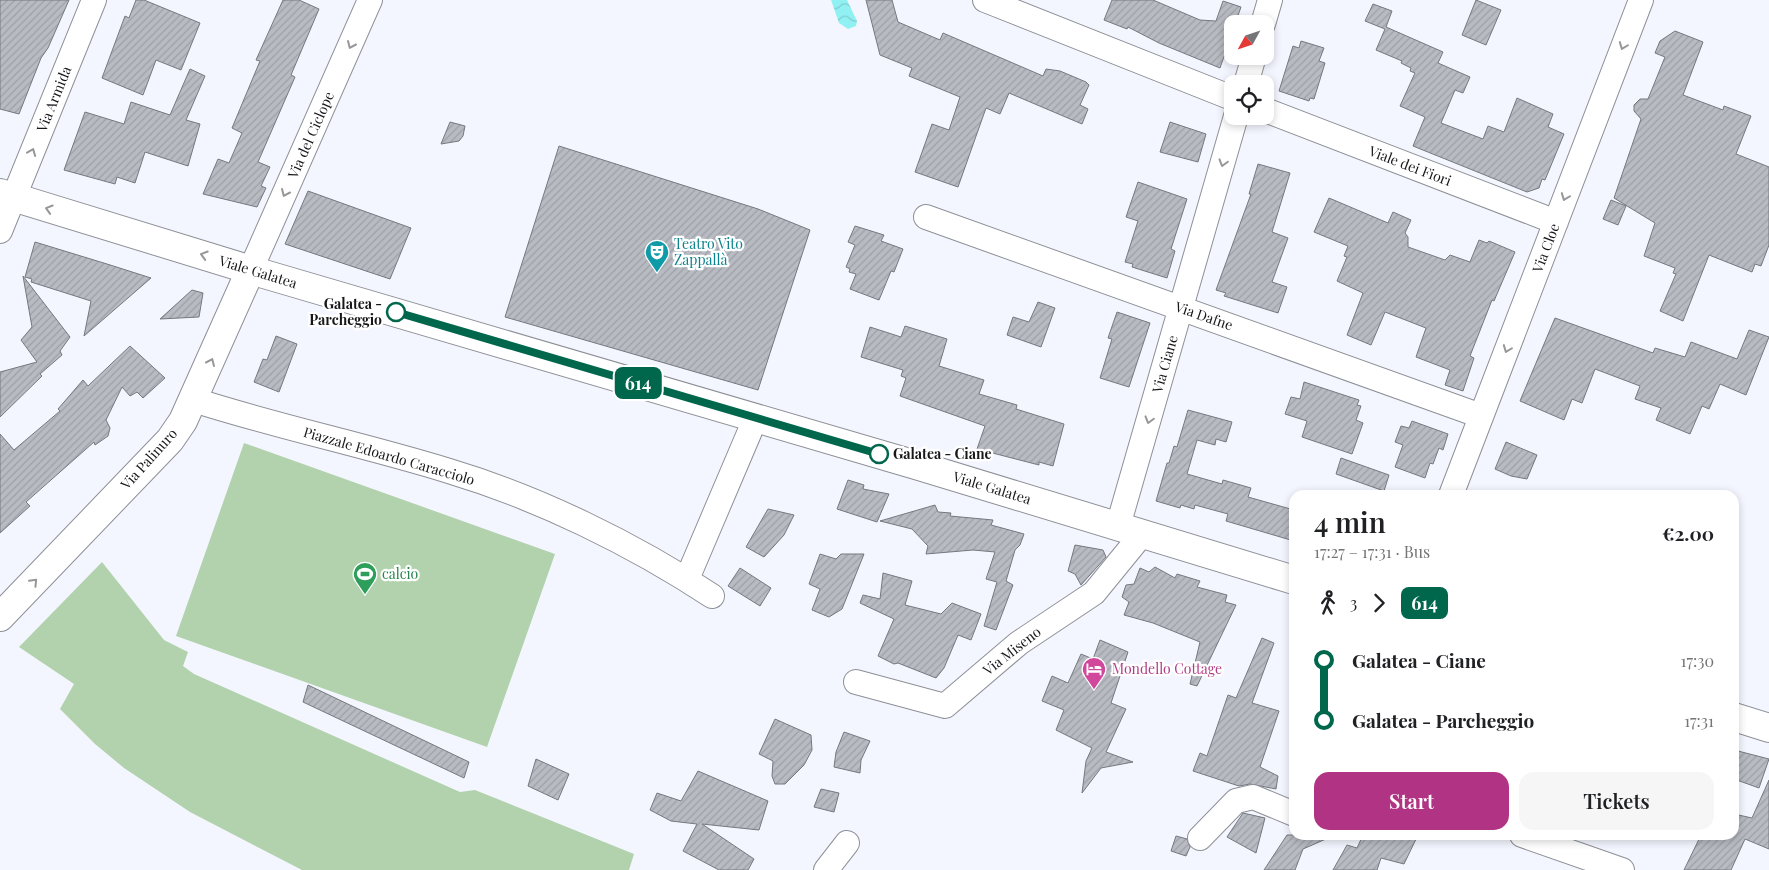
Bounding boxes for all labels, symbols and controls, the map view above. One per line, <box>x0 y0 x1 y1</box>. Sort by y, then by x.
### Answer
north arrow <box>1224 15 1274 65</box>
map controls <box>1224 15 1274 125</box>
one-way arrow <box>346 40 357 49</box>
one-way arrow <box>1619 41 1629 49</box>
street label: Via Armida <box>31 63 75 135</box>
button: locate <box>1224 75 1274 125</box>
street label: Via del Ciclope <box>283 89 338 182</box>
street label: Viale dei Fiori <box>1365 141 1454 190</box>
one-way arrow <box>26 149 36 157</box>
one-way arrow <box>1218 158 1228 167</box>
one-way arrow <box>280 188 291 197</box>
one-way arrow <box>1561 193 1571 201</box>
one-way arrow <box>45 204 53 214</box>
street label: Via Cloe <box>1527 221 1564 276</box>
place label: Teatro Vito Zappallà <box>674 234 743 269</box>
theatre icon: Teatro Vito Zappallà <box>644 239 670 273</box>
street label: Viale Galatea <box>216 250 300 292</box>
one-way arrow <box>201 251 209 261</box>
place label: Galatea - Parcheggio <box>309 294 382 329</box>
street label: Via Dafne <box>1172 296 1236 334</box>
marker: Galatea - Parcheggio <box>386 302 406 322</box>
street label: Via Ciane <box>1147 333 1182 396</box>
one-way arrow <box>1503 344 1513 353</box>
one-way arrow <box>205 358 215 367</box>
line badge: 614 <box>609 367 667 399</box>
text: 614 <box>625 371 651 395</box>
one-way arrow <box>1144 416 1154 424</box>
street label: Piazzale Edoardo Caracciolo <box>301 422 477 489</box>
street label: Via Palinuro <box>115 424 181 494</box>
marker: Galatea - Ciane <box>869 444 889 464</box>
place label: Galatea - Ciane <box>893 444 992 463</box>
street label: Viale Galatea <box>950 466 1034 508</box>
text: 4 min <box>1314 503 1386 540</box>
text: €2.00 <box>1662 520 1714 546</box>
text: 17:27 – 17:31 · Bus <box>1314 541 1430 562</box>
sports icon: calcio <box>352 561 378 595</box>
place label: calcio <box>382 564 419 583</box>
one-way arrow <box>28 578 37 587</box>
icon: walk <box>1314 589 1342 617</box>
icon: forward <box>1365 589 1393 617</box>
text: 614 <box>1411 591 1438 615</box>
text: 3 <box>1350 592 1357 613</box>
street label: Via Miseno <box>978 622 1045 680</box>
text: Galatea - Ciane <box>1352 647 1486 673</box>
text: 17:30 <box>1681 650 1714 671</box>
hotel icon: Mondello Cottage <box>1081 656 1107 690</box>
place label: Mondello Cottage <box>1112 659 1222 678</box>
text: Galatea - Parcheggio <box>1352 707 1534 733</box>
text: 17:31 <box>1684 710 1714 731</box>
button: Start <box>1314 772 1509 830</box>
button: Tickets <box>1519 772 1714 830</box>

